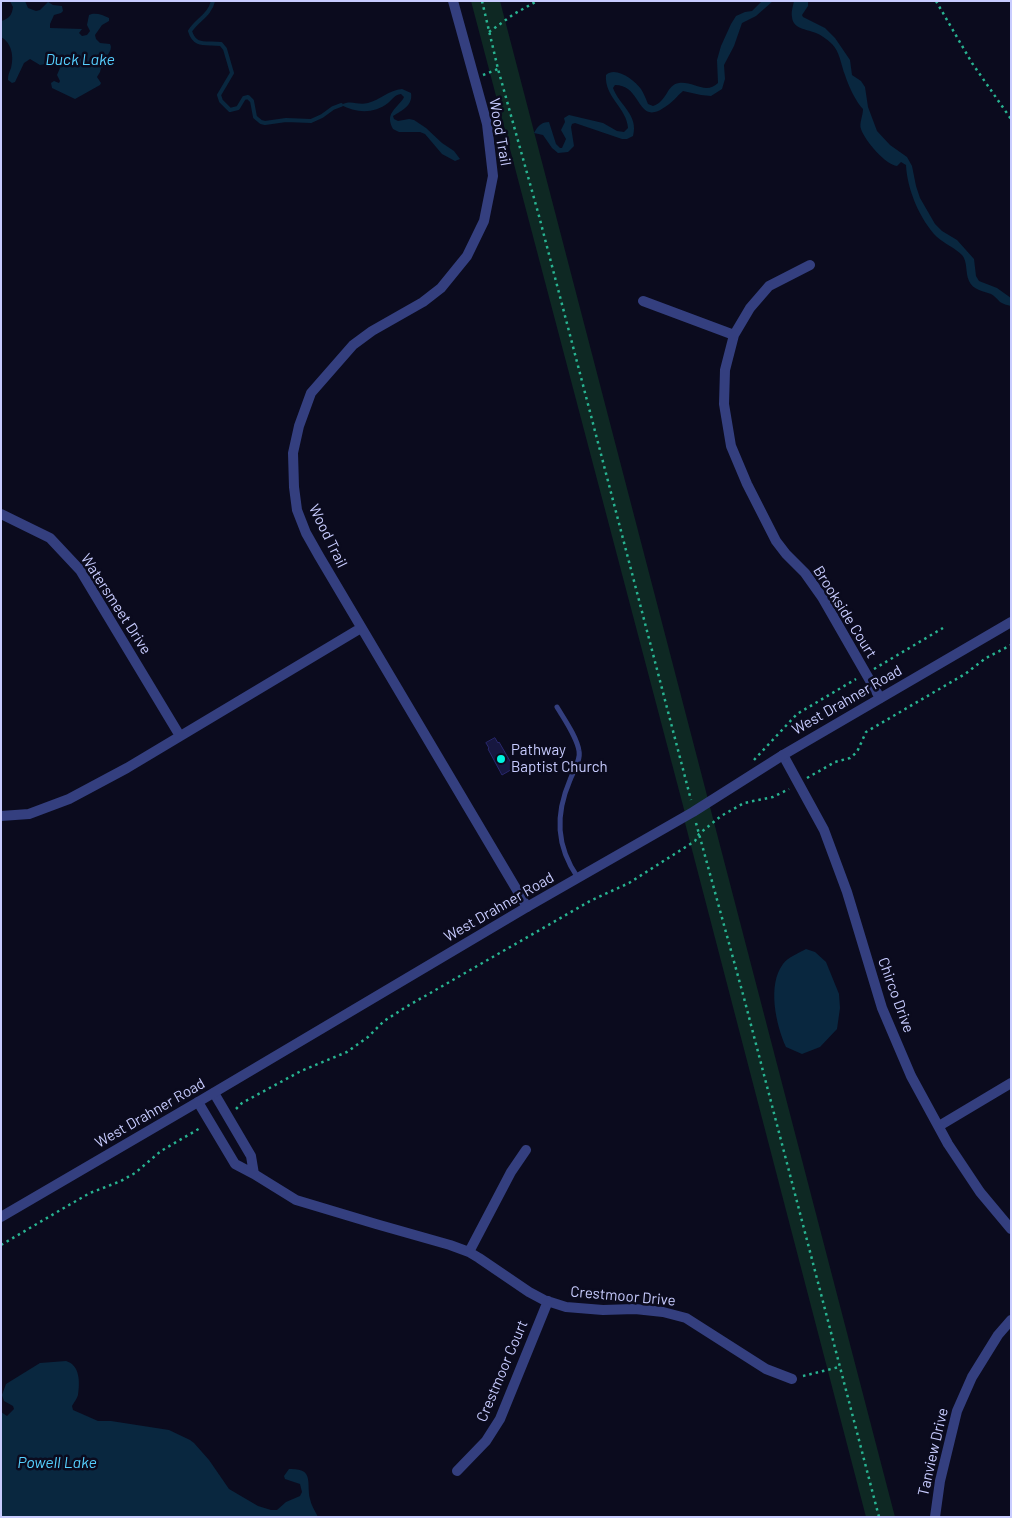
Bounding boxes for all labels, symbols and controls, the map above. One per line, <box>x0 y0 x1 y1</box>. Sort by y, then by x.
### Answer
water label: Duck Lake <box>45 50 115 70</box>
street label: Wood Trail <box>485 97 515 167</box>
street label: Wood Trail <box>305 501 351 571</box>
street label: Watersmeet Drive <box>77 550 155 658</box>
street label: Brookside Court <box>809 563 881 661</box>
street label: West Drahner Road <box>789 661 905 739</box>
place label: Pathway Baptist Church <box>511 741 608 776</box>
marker: Pathway Baptist Church <box>495 753 507 765</box>
street label: West Drahner Road <box>441 868 557 946</box>
street label: Chirco Drive <box>874 955 918 1035</box>
street label: West Drahner Road <box>92 1074 208 1152</box>
street label: Crestmoor Drive <box>570 1282 676 1310</box>
street label: Crestmoor Court <box>473 1318 531 1424</box>
street label: Tanview Drive <box>914 1406 952 1498</box>
water label: Powell Lake <box>17 1453 97 1473</box>

